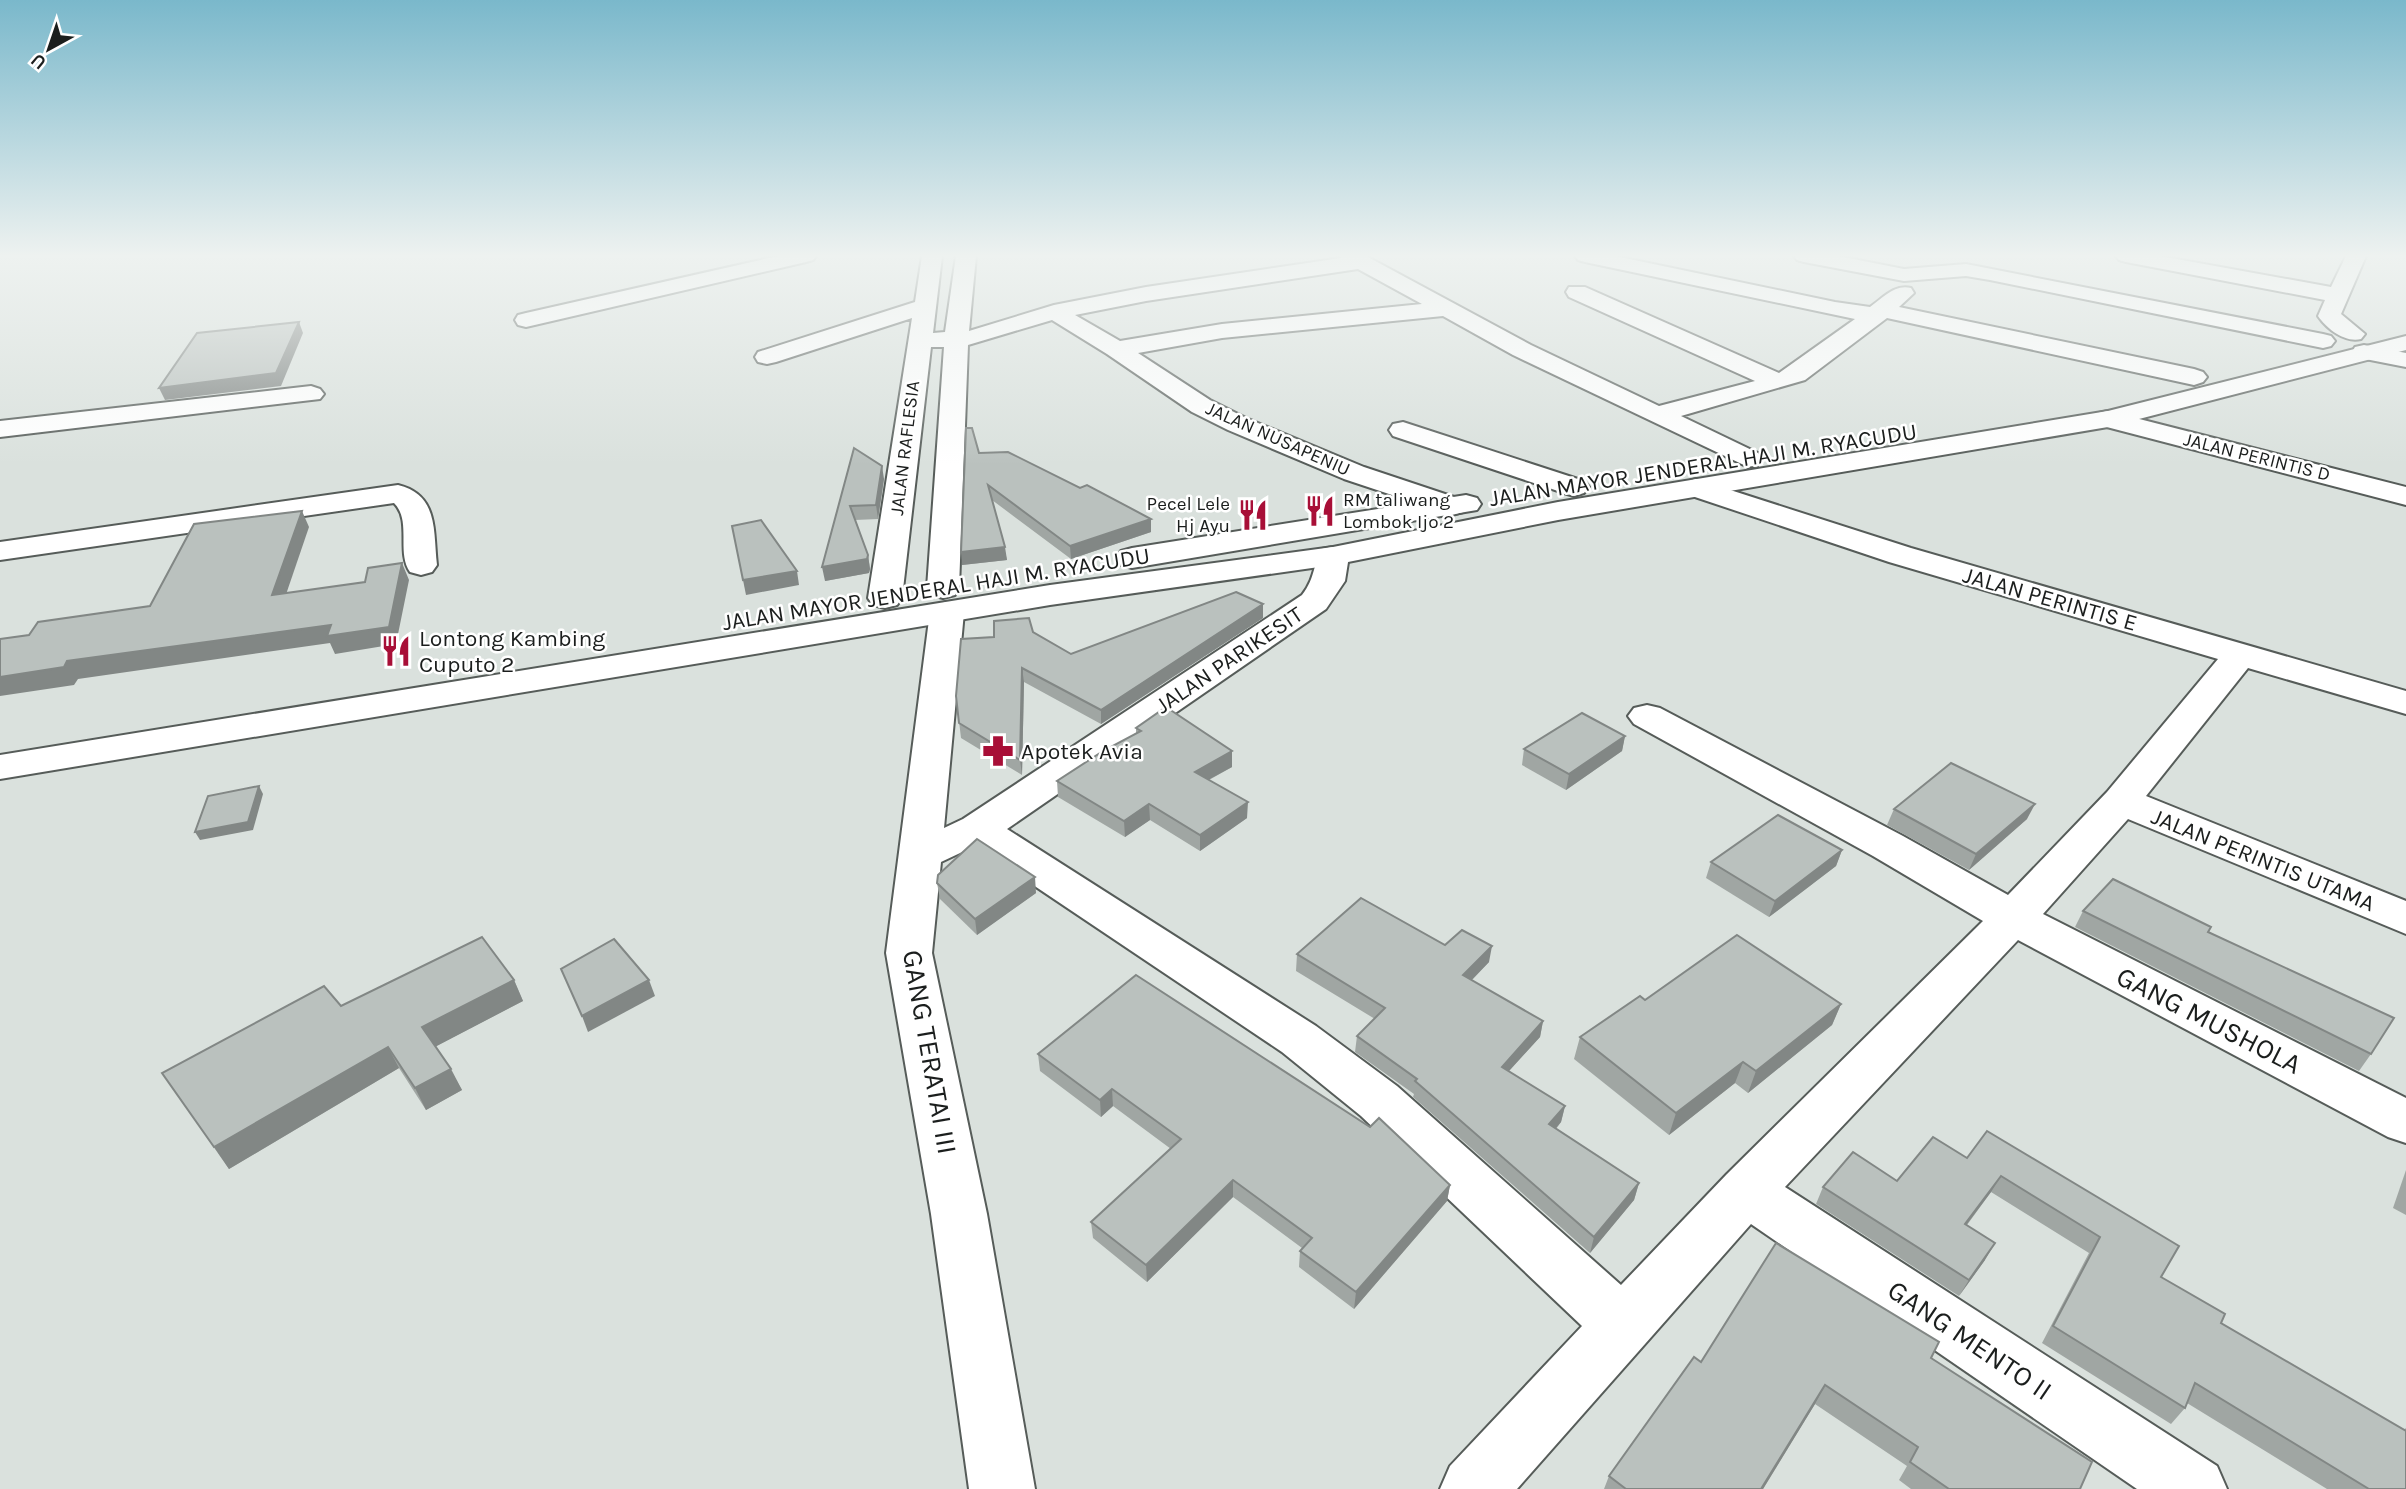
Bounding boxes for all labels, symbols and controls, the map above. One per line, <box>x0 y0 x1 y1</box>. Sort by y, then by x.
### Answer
north arrow <box>14 14 84 84</box>
text: U <box>27 49 51 74</box>
street label: JALAN RAFLESIA <box>886 379 924 517</box>
street label: JALAN NUSAPENIU <box>1202 397 1354 481</box>
street label: JALAN MAYOR JENDERAL HAJI M. RYACUDU <box>1487 418 1919 512</box>
street label: JALAN PERINTIS D <box>2181 428 2333 486</box>
place label: RM taliwang Lombok Ijo 2 <box>1343 489 1454 533</box>
place label: Pecel Lele Hj Ayu <box>1147 493 1230 537</box>
restaurant icon: RM taliwang Lombok Ijo 2 <box>1303 494 1337 528</box>
restaurant icon: Pecel Lele Hj Ayu <box>1236 498 1270 532</box>
street label: JALAN MAYOR JENDERAL HAJI M. RYACUDU <box>720 542 1152 636</box>
street label: JALAN PERINTIS E <box>1960 561 2140 637</box>
street label: JALAN PARIKESIT <box>1150 600 1308 719</box>
place label: Lontong Kambing Cuputo 2 <box>419 625 605 678</box>
restaurant icon: Lontong Kambing Cuputo 2 <box>379 634 413 668</box>
pharmacy icon: Apotek Avia <box>981 734 1015 768</box>
place label: Apotek Avia <box>1021 738 1143 765</box>
street label: JALAN PERINTIS UTAMA <box>2147 803 2379 917</box>
street label: GANG TERATAI III <box>896 947 964 1157</box>
street label: GANG MUSHOLA <box>2111 959 2307 1081</box>
street label: GANG MENTO II <box>1882 1273 2058 1407</box>

